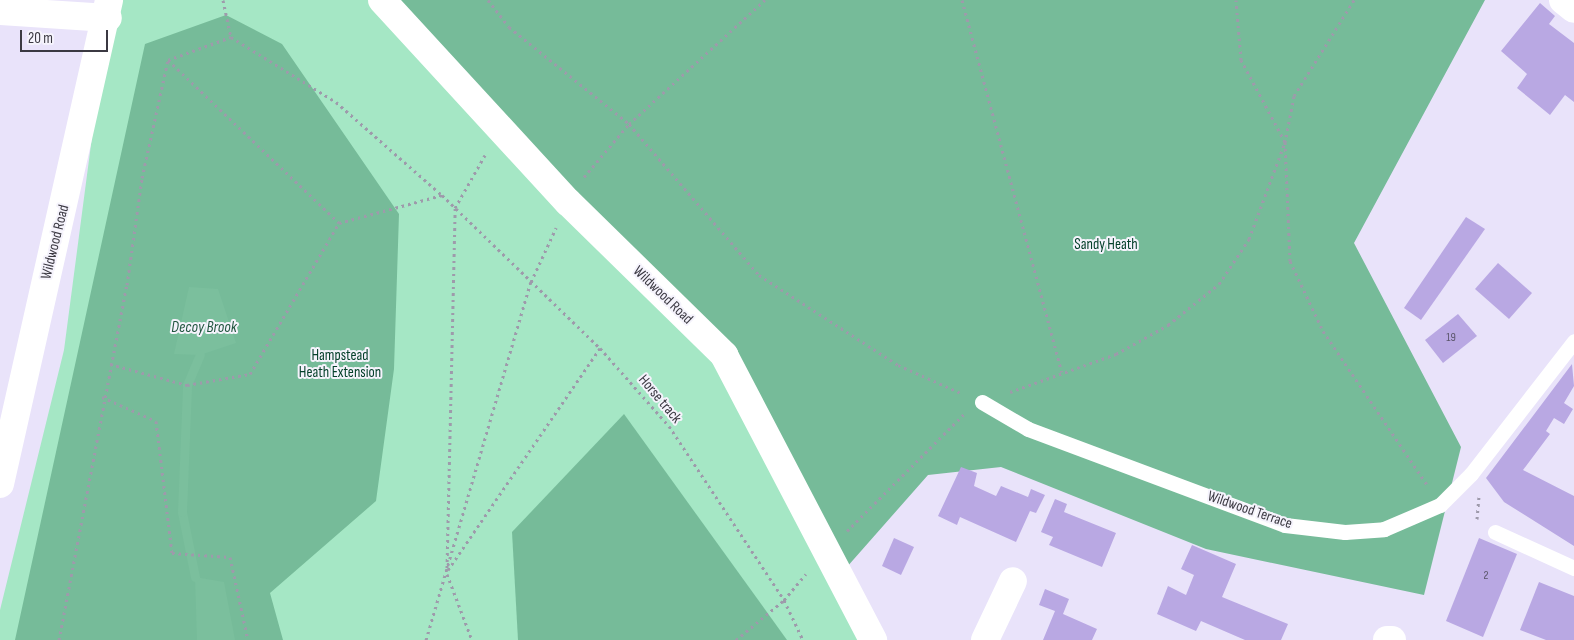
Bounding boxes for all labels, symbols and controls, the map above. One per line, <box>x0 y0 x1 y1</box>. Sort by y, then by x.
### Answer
scale bar <box>22 20 110 52</box>
text: 20 m <box>28 29 53 48</box>
street label: Wildwood Road <box>37 203 73 281</box>
park label: Sandy Heath <box>1074 236 1138 254</box>
street label: Wildwood Road <box>629 262 697 328</box>
water label: Decoy Brook <box>171 318 237 338</box>
house number: 19 <box>1446 331 1456 345</box>
park label: Hampstead Heath Extension <box>299 346 381 381</box>
street label: Horse track <box>635 371 685 427</box>
street label: Wildwood Terrace <box>1205 487 1295 533</box>
house number: 2 <box>1484 569 1488 583</box>

